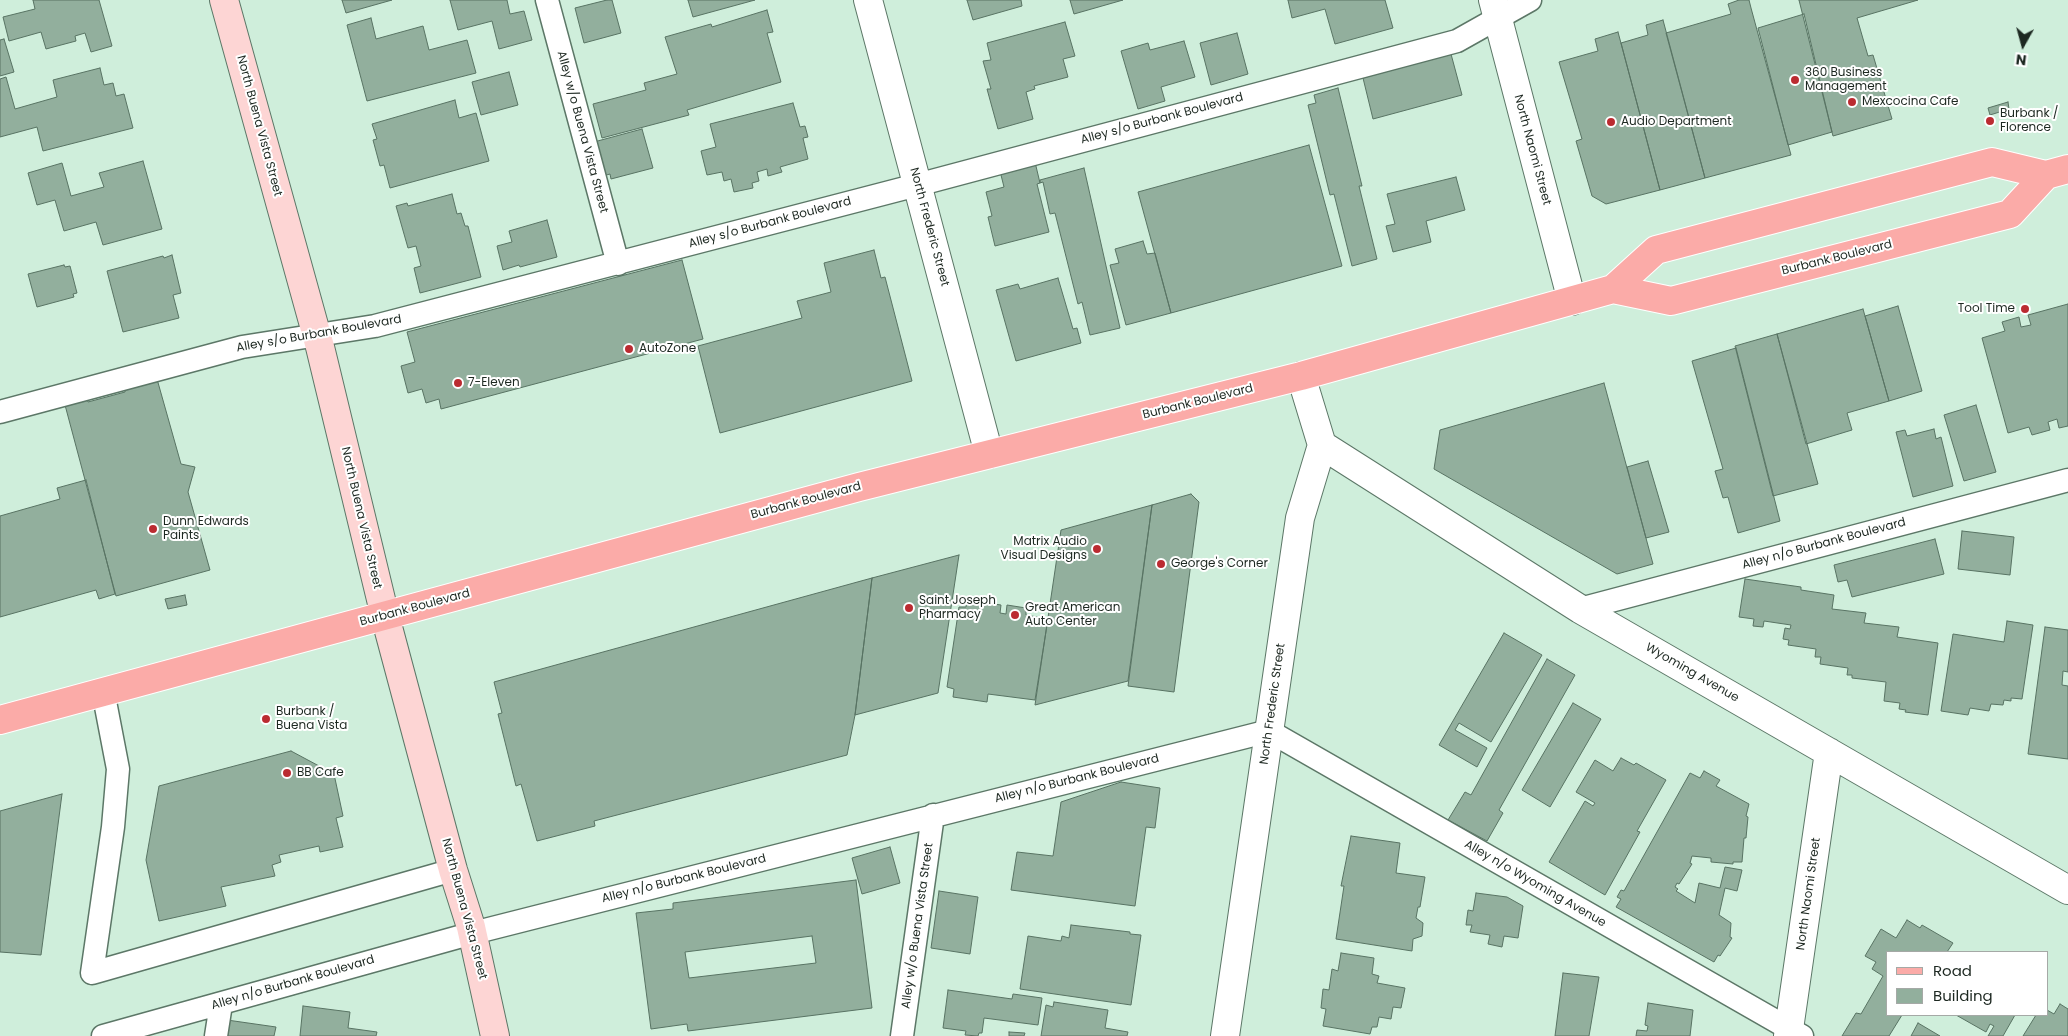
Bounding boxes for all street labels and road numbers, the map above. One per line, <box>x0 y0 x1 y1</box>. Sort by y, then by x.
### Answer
street label: Alley w/o Buena Vista Street <box>553 49 611 215</box>
street label: North Buena Vista Street <box>233 54 285 198</box>
street label: Alley s/o Burbank Boulevard <box>1079 90 1245 148</box>
street label: North Naomi Street <box>1510 93 1554 207</box>
street label: North Frederic Street <box>906 166 952 288</box>
street label: Alley s/o Burbank Boulevard <box>687 194 853 252</box>
street label: Burbank Boulevard <box>1780 237 1894 279</box>
street label: Alley s/o Burbank Boulevard <box>235 312 403 356</box>
street label: Burbank Boulevard <box>1141 381 1255 423</box>
street label: North Buena Vista Street <box>338 446 384 590</box>
street label: Burbank Boulevard <box>749 479 863 523</box>
street label: Alley n/o Burbank Boulevard <box>1741 515 1907 573</box>
street label: Burbank Boulevard <box>358 586 472 630</box>
street label: Wyoming Avenue <box>1643 640 1741 706</box>
street label: North Frederic Street <box>1257 642 1289 766</box>
street label: Alley n/o Burbank Boulevard <box>993 752 1161 806</box>
street label: North Buena Vista Street <box>438 837 490 981</box>
street label: Alley n/o Wyoming Avenue <box>1462 837 1608 931</box>
street label: North Naomi Street <box>1794 837 1824 951</box>
street label: Alley w/o Buena Vista Street <box>899 842 937 1010</box>
street label: Alley n/o Burbank Boulevard <box>600 852 768 906</box>
street label: Alley n/o Burbank Boulevard <box>210 953 376 1013</box>

